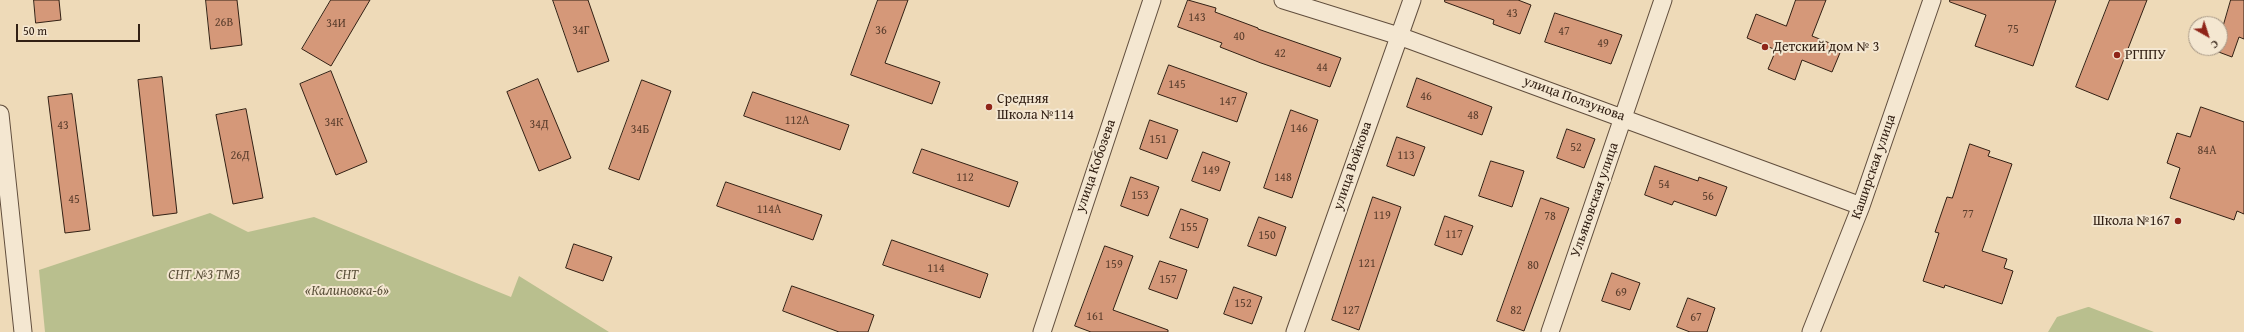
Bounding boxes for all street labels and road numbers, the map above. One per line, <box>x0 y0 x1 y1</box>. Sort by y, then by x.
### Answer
street label: улица Ползунова <box>1521 73 1627 125</box>
street label: Каширская улица <box>1848 112 1900 222</box>
street label: улица Кобозева <box>1072 117 1120 215</box>
street label: улица Войкова <box>1330 120 1376 212</box>
street label: Ульяновская улица <box>1567 140 1623 260</box>

